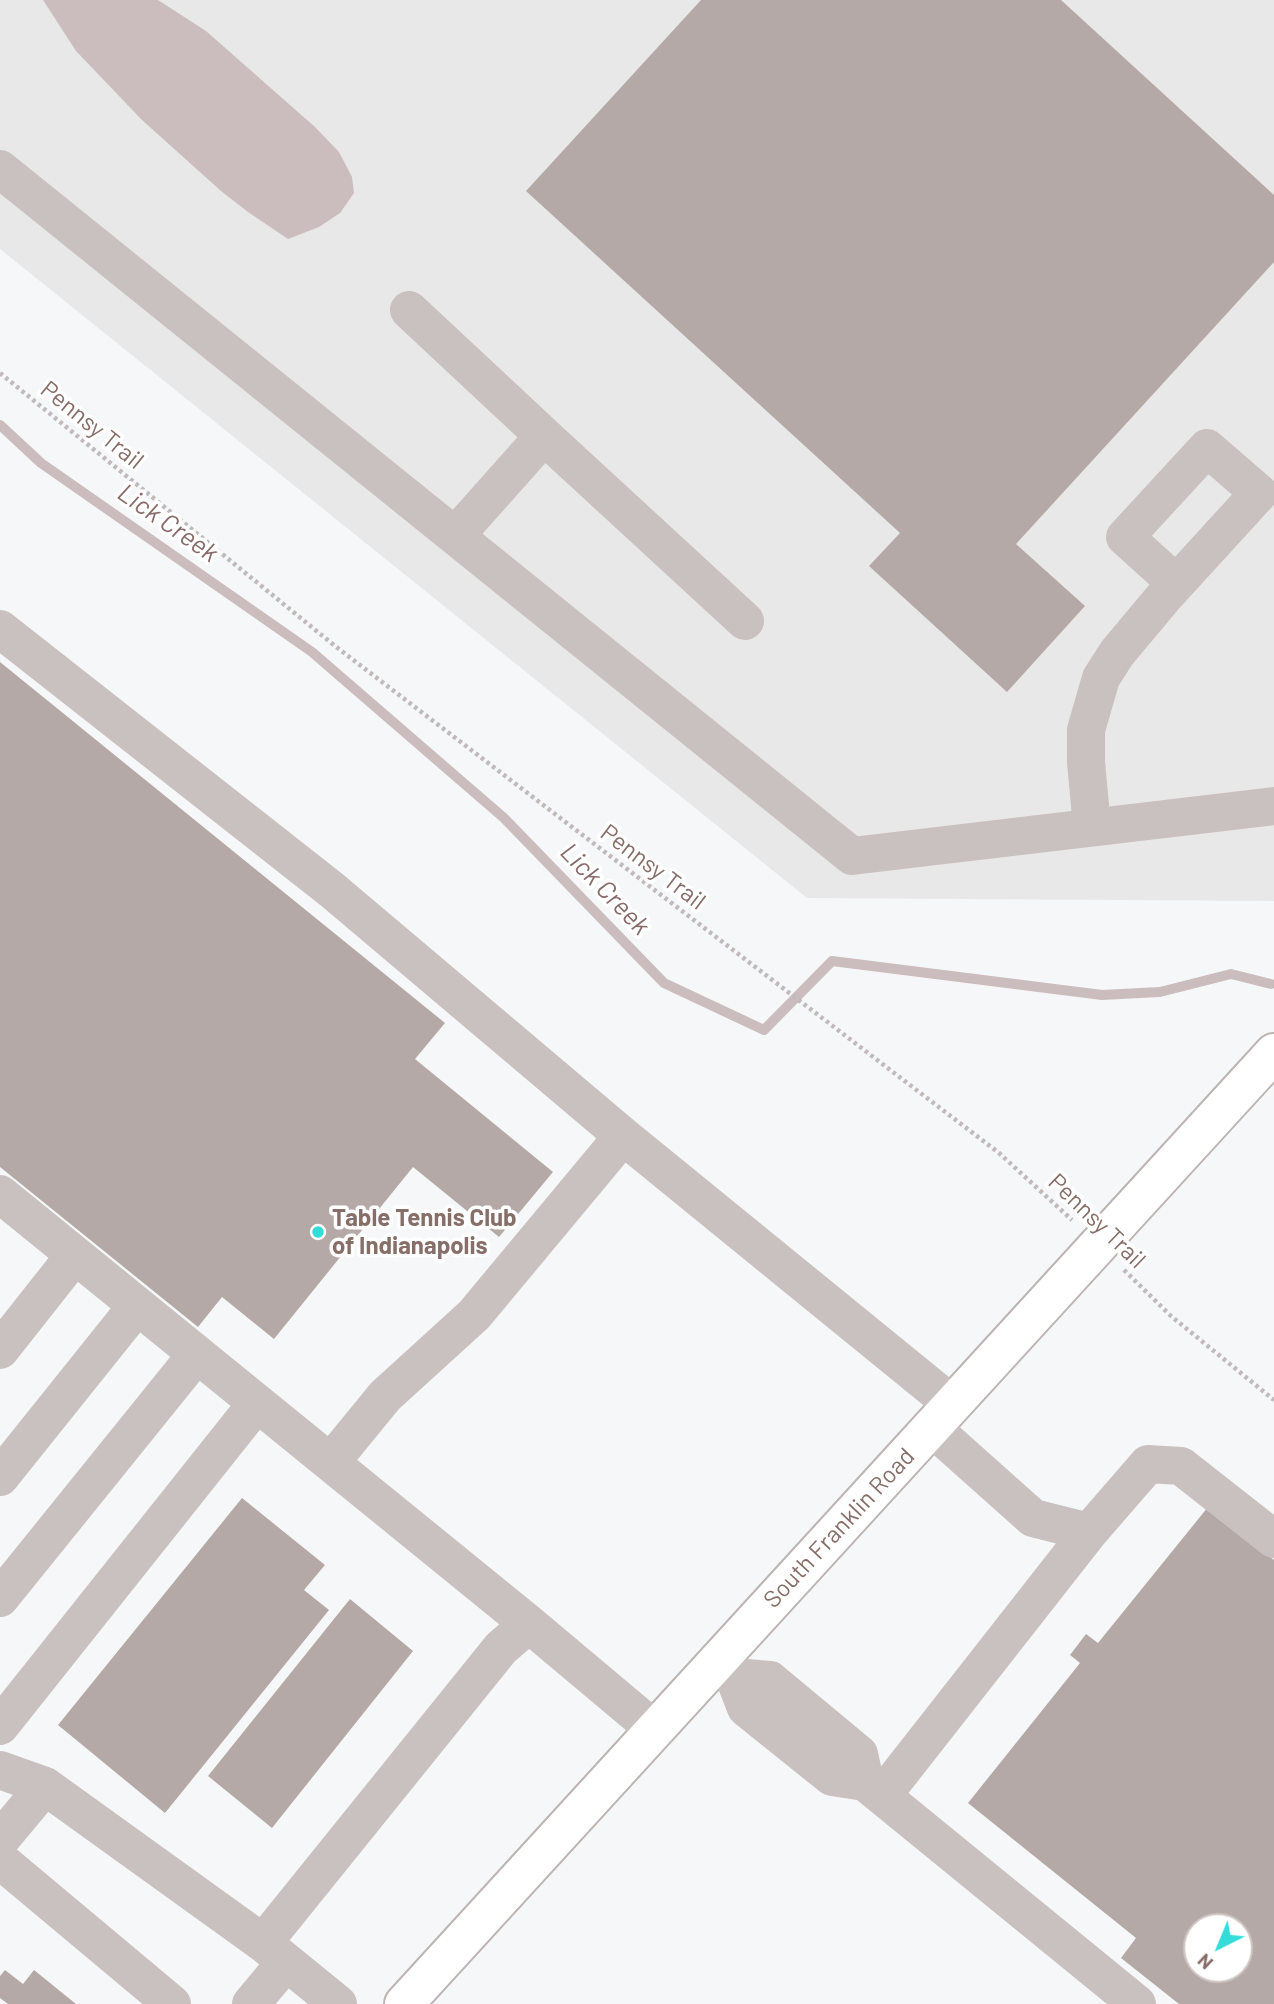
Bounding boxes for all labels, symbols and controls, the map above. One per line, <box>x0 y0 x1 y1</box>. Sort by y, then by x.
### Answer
street label: Pennsy Trail <box>35 375 149 475</box>
water label: Lick Creek <box>112 477 224 569</box>
street label: Pennsy Trail <box>595 818 711 916</box>
water label: Lick Creek <box>554 837 656 941</box>
street label: Pennsy Trail <box>1042 1168 1152 1274</box>
place label: Table Tennis Club of Indianapolis <box>332 1204 517 1260</box>
marker: Table Tennis Club of Indianapolis <box>310 1224 326 1240</box>
street label: South Franklin Road <box>758 1442 920 1614</box>
north arrow <box>1183 1913 1253 1983</box>
text: N <box>1192 1950 1217 1975</box>

